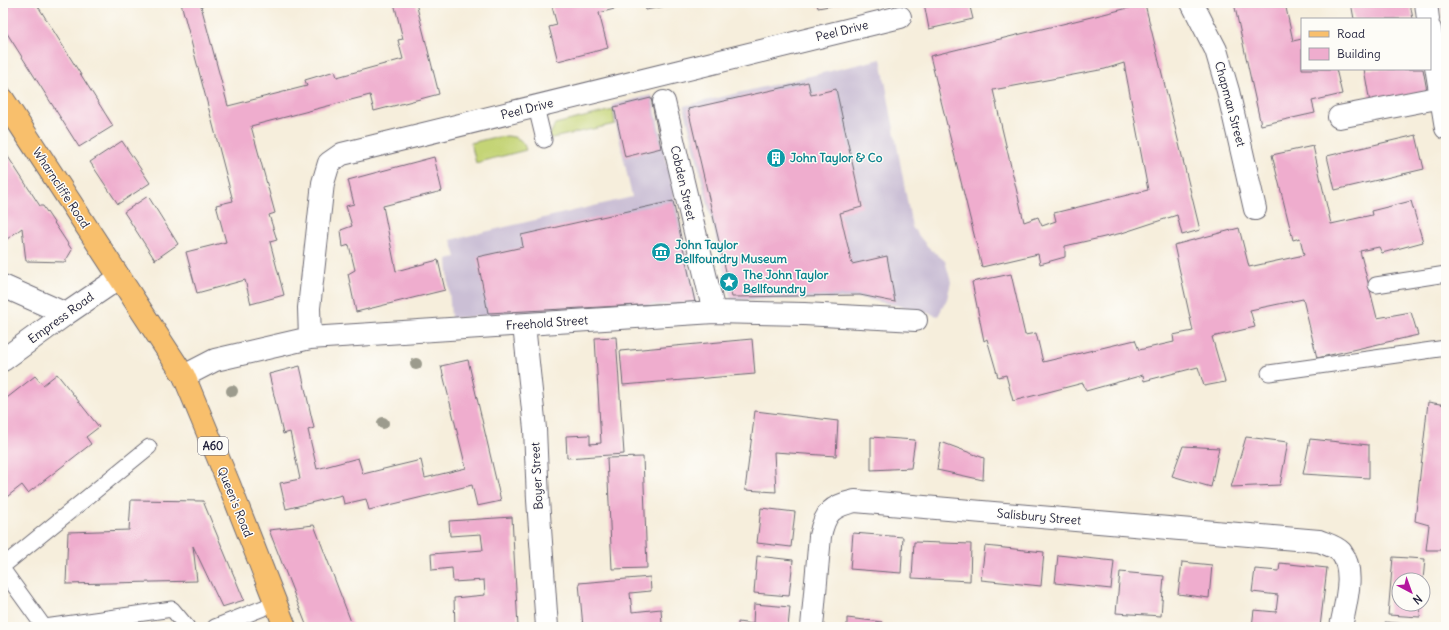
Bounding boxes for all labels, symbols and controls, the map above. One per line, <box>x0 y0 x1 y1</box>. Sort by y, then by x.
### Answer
street label: Peel Drive <box>814 17 870 44</box>
legend <box>1301 18 1431 70</box>
text: Road <box>1337 26 1365 41</box>
text: Building <box>1337 46 1381 61</box>
street label: Chapman Street <box>1212 60 1249 148</box>
street label: Peel Drive <box>499 95 555 122</box>
street label: Cobden Street <box>668 144 699 222</box>
street label: Wharncliffe Road <box>30 145 93 231</box>
building icon: John Taylor & Co <box>765 147 787 169</box>
place label: John Taylor & Co <box>790 150 883 166</box>
place label: John Taylor Bellfoundry Museum <box>675 237 787 267</box>
museum icon: John Taylor Bellfoundry Museum <box>650 241 672 263</box>
place label: The John Taylor Bellfoundry <box>743 267 829 297</box>
place icon: The John Taylor Bellfoundry <box>718 271 740 293</box>
street label: Empress Road <box>25 289 96 346</box>
street label: Freehold Street <box>506 312 588 333</box>
road number: A60 <box>198 437 228 455</box>
street label: Boyer Street <box>527 442 546 510</box>
street label: Queen's Road <box>215 464 256 539</box>
street label: Salisbury Street <box>996 505 1082 528</box>
north arrow <box>1391 572 1431 612</box>
text: N <box>1410 592 1425 607</box>

